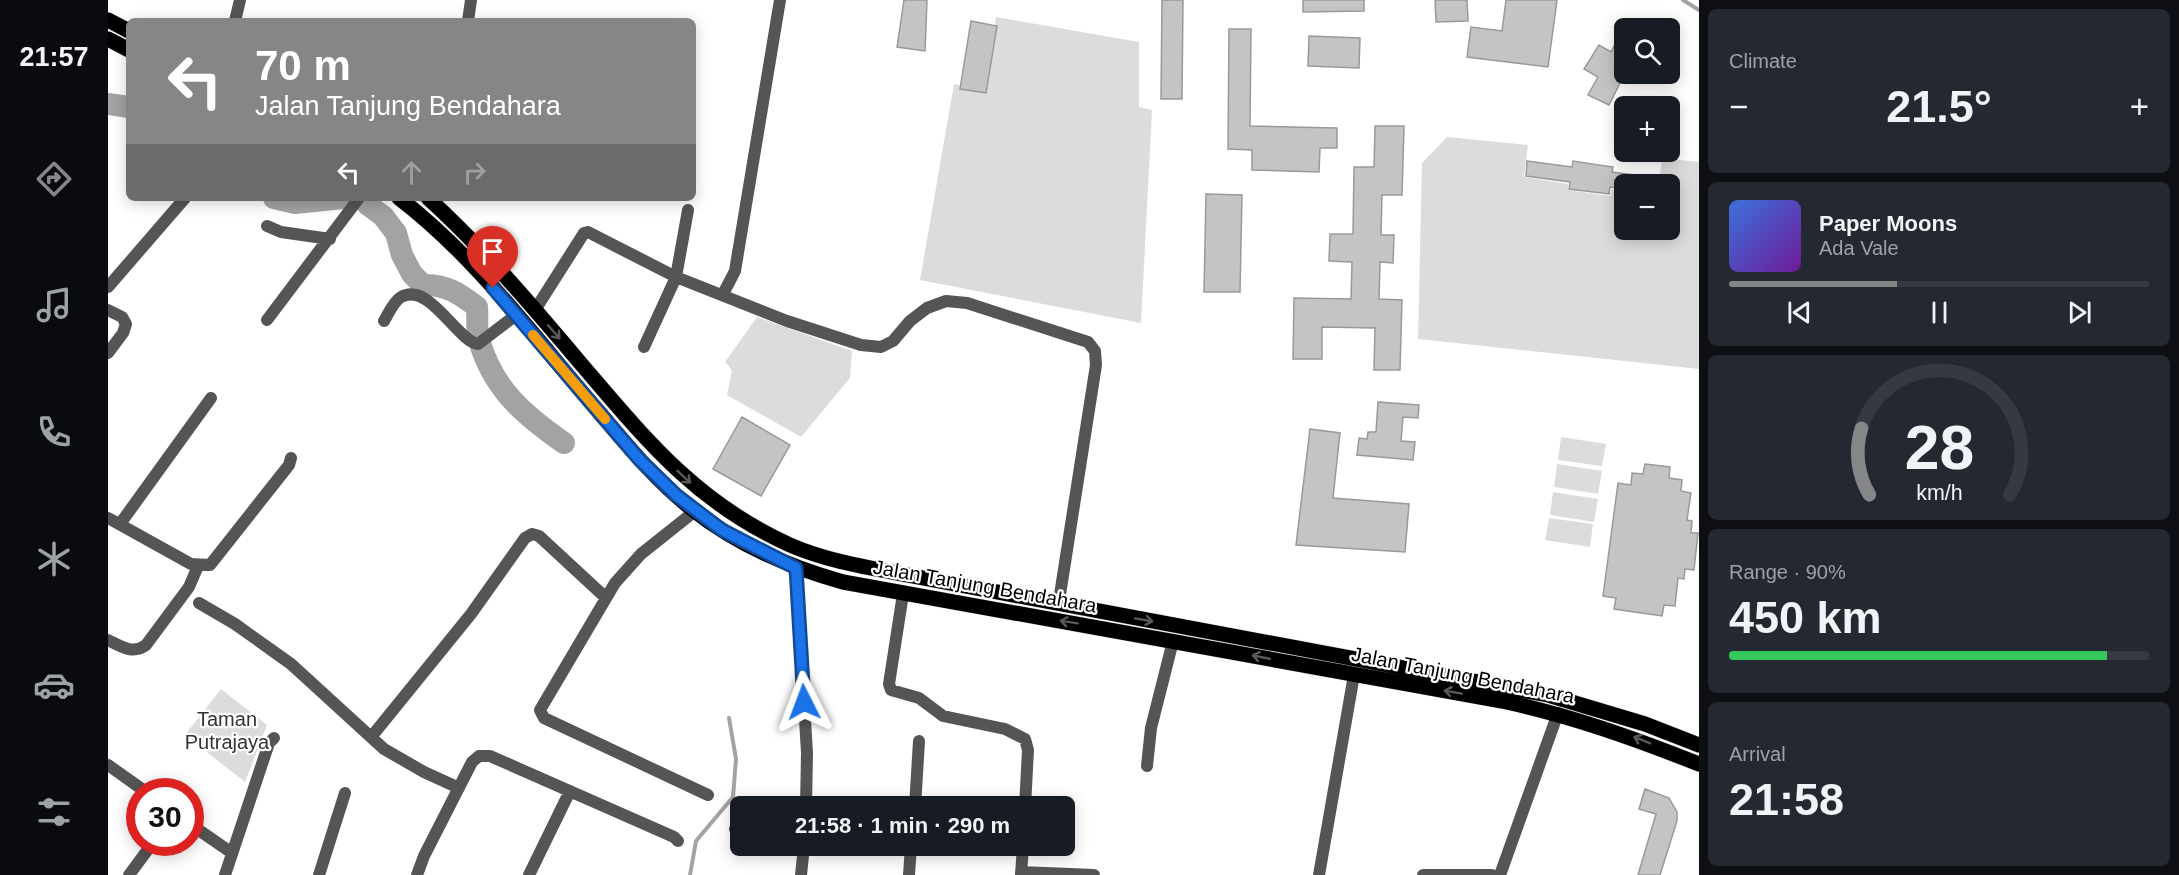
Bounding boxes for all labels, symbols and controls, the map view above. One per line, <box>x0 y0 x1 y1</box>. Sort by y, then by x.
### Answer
map controls <box>1614 18 1680 240</box>
button: search <box>1614 18 1680 84</box>
text: 21:57 <box>19 42 89 72</box>
icon: left <box>156 42 234 120</box>
text: 70 m <box>255 42 351 89</box>
text: Climate <box>1729 50 1797 72</box>
text: 21.5° <box>1886 81 1992 132</box>
text: − <box>1729 88 1748 125</box>
text: + <box>2130 88 2149 125</box>
text: Jalan Tanjung Bendahara <box>255 91 561 121</box>
button: + <box>1614 96 1680 162</box>
icon: left <box>332 156 365 189</box>
icon: ahead <box>395 156 428 189</box>
icon: right <box>458 156 491 189</box>
icon: directions <box>33 158 75 200</box>
button: − <box>1614 174 1680 240</box>
text: Paper Moons <box>1819 211 1957 236</box>
pin <box>467 226 518 288</box>
icon: arrive <box>476 235 509 268</box>
text: Ada Vale <box>1819 237 1899 259</box>
icon: music <box>33 284 75 326</box>
icon: previous <box>1783 296 1816 329</box>
icon: pause <box>1923 296 1956 329</box>
icon: next <box>2063 296 2096 329</box>
one-way arrow <box>547 324 561 339</box>
icon: phone <box>33 411 75 453</box>
text: 28 <box>1904 413 1974 482</box>
one-way arrow <box>676 470 691 484</box>
text: km/h <box>1916 481 1962 505</box>
icon: climate <box>33 538 75 580</box>
street label: Jalan Tanjung Bendahara <box>872 556 1099 617</box>
text: Range · 90% <box>1729 561 1846 583</box>
text: 450 km <box>1729 592 1882 643</box>
one-way arrow <box>1134 615 1154 626</box>
one-way arrow <box>1060 616 1080 627</box>
street label: Jalan Tanjung Bendahara <box>1350 643 1577 708</box>
one-way arrow <box>1252 651 1272 662</box>
icon: car <box>33 664 75 706</box>
position arrow <box>772 670 836 734</box>
one-way arrow <box>1444 686 1463 697</box>
park label: Taman Putrajaya <box>185 708 270 753</box>
one-way arrow <box>1633 734 1651 745</box>
text: Arrival <box>1729 743 1786 765</box>
text: 21:58 <box>1729 774 1844 825</box>
speed limit sign: 30 <box>126 778 204 856</box>
icon: filters <box>33 791 75 833</box>
text: 21:58 · 1 min · 290 m <box>795 813 1010 838</box>

